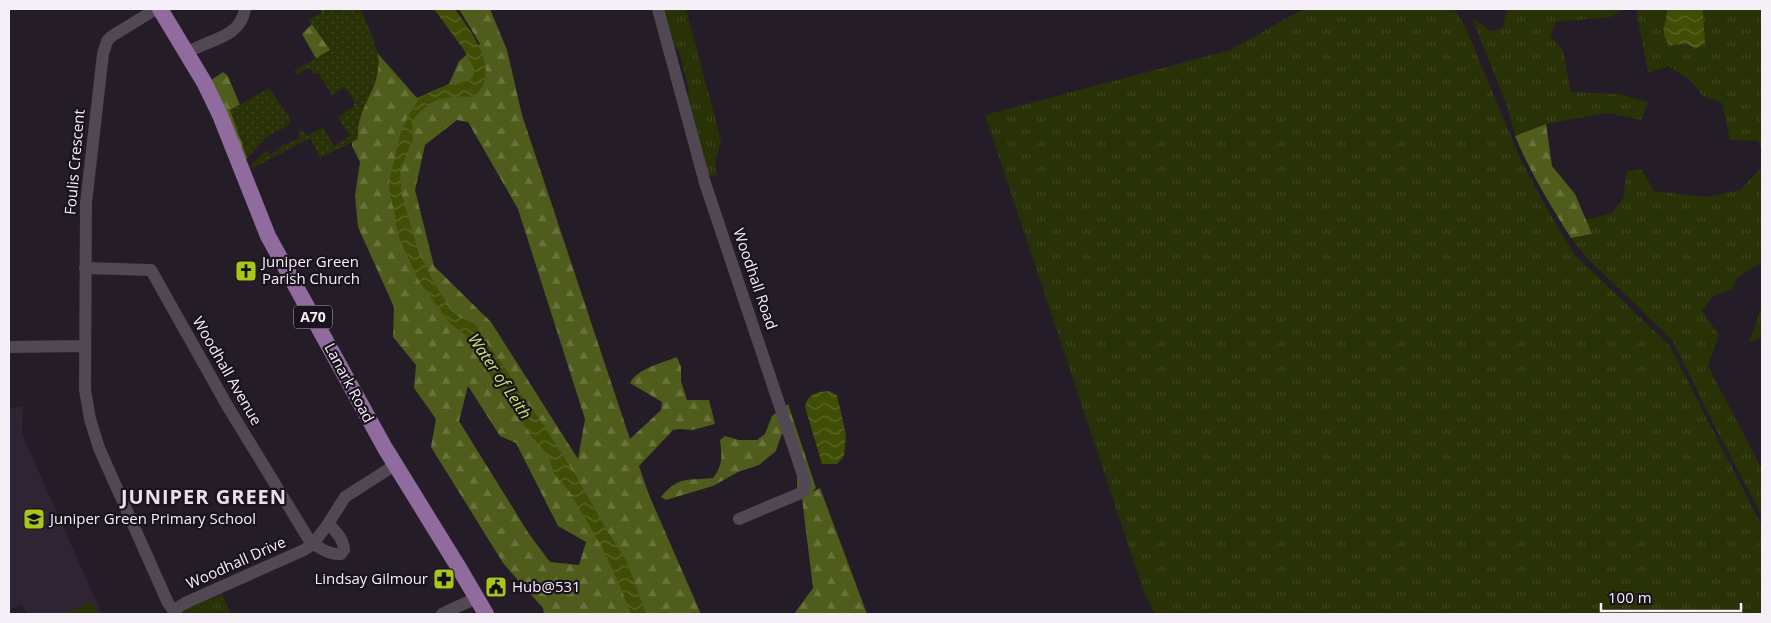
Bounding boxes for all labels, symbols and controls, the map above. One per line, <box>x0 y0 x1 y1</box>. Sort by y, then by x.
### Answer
street label: Foulis Crescent <box>59 108 89 216</box>
street label: Woodhall Road <box>729 225 783 332</box>
place label: Juniper Green Parish Church <box>260 251 360 288</box>
church icon: Juniper Green Parish Church <box>234 259 258 283</box>
road number: A70 <box>294 306 332 328</box>
street label: Woodhall Avenue <box>189 313 267 428</box>
water label: Water of Leith <box>463 329 537 423</box>
street label: Lanark Road <box>321 339 379 426</box>
district label: JUNIPER GREEN <box>119 483 287 510</box>
school or university icon: Juniper Green Primary School <box>22 507 46 531</box>
place label: Juniper Green Primary School <box>48 508 256 528</box>
street label: Woodhall Drive <box>183 531 288 593</box>
pharmacy icon: Lindsay Gilmour <box>432 567 456 591</box>
place label: Lindsay Gilmour <box>314 568 428 588</box>
public building icon: Hub@531 <box>484 575 508 599</box>
place label: Hub@531 <box>512 576 581 596</box>
scale bar <box>1601 580 1741 612</box>
text: 100 m <box>1608 587 1652 607</box>

